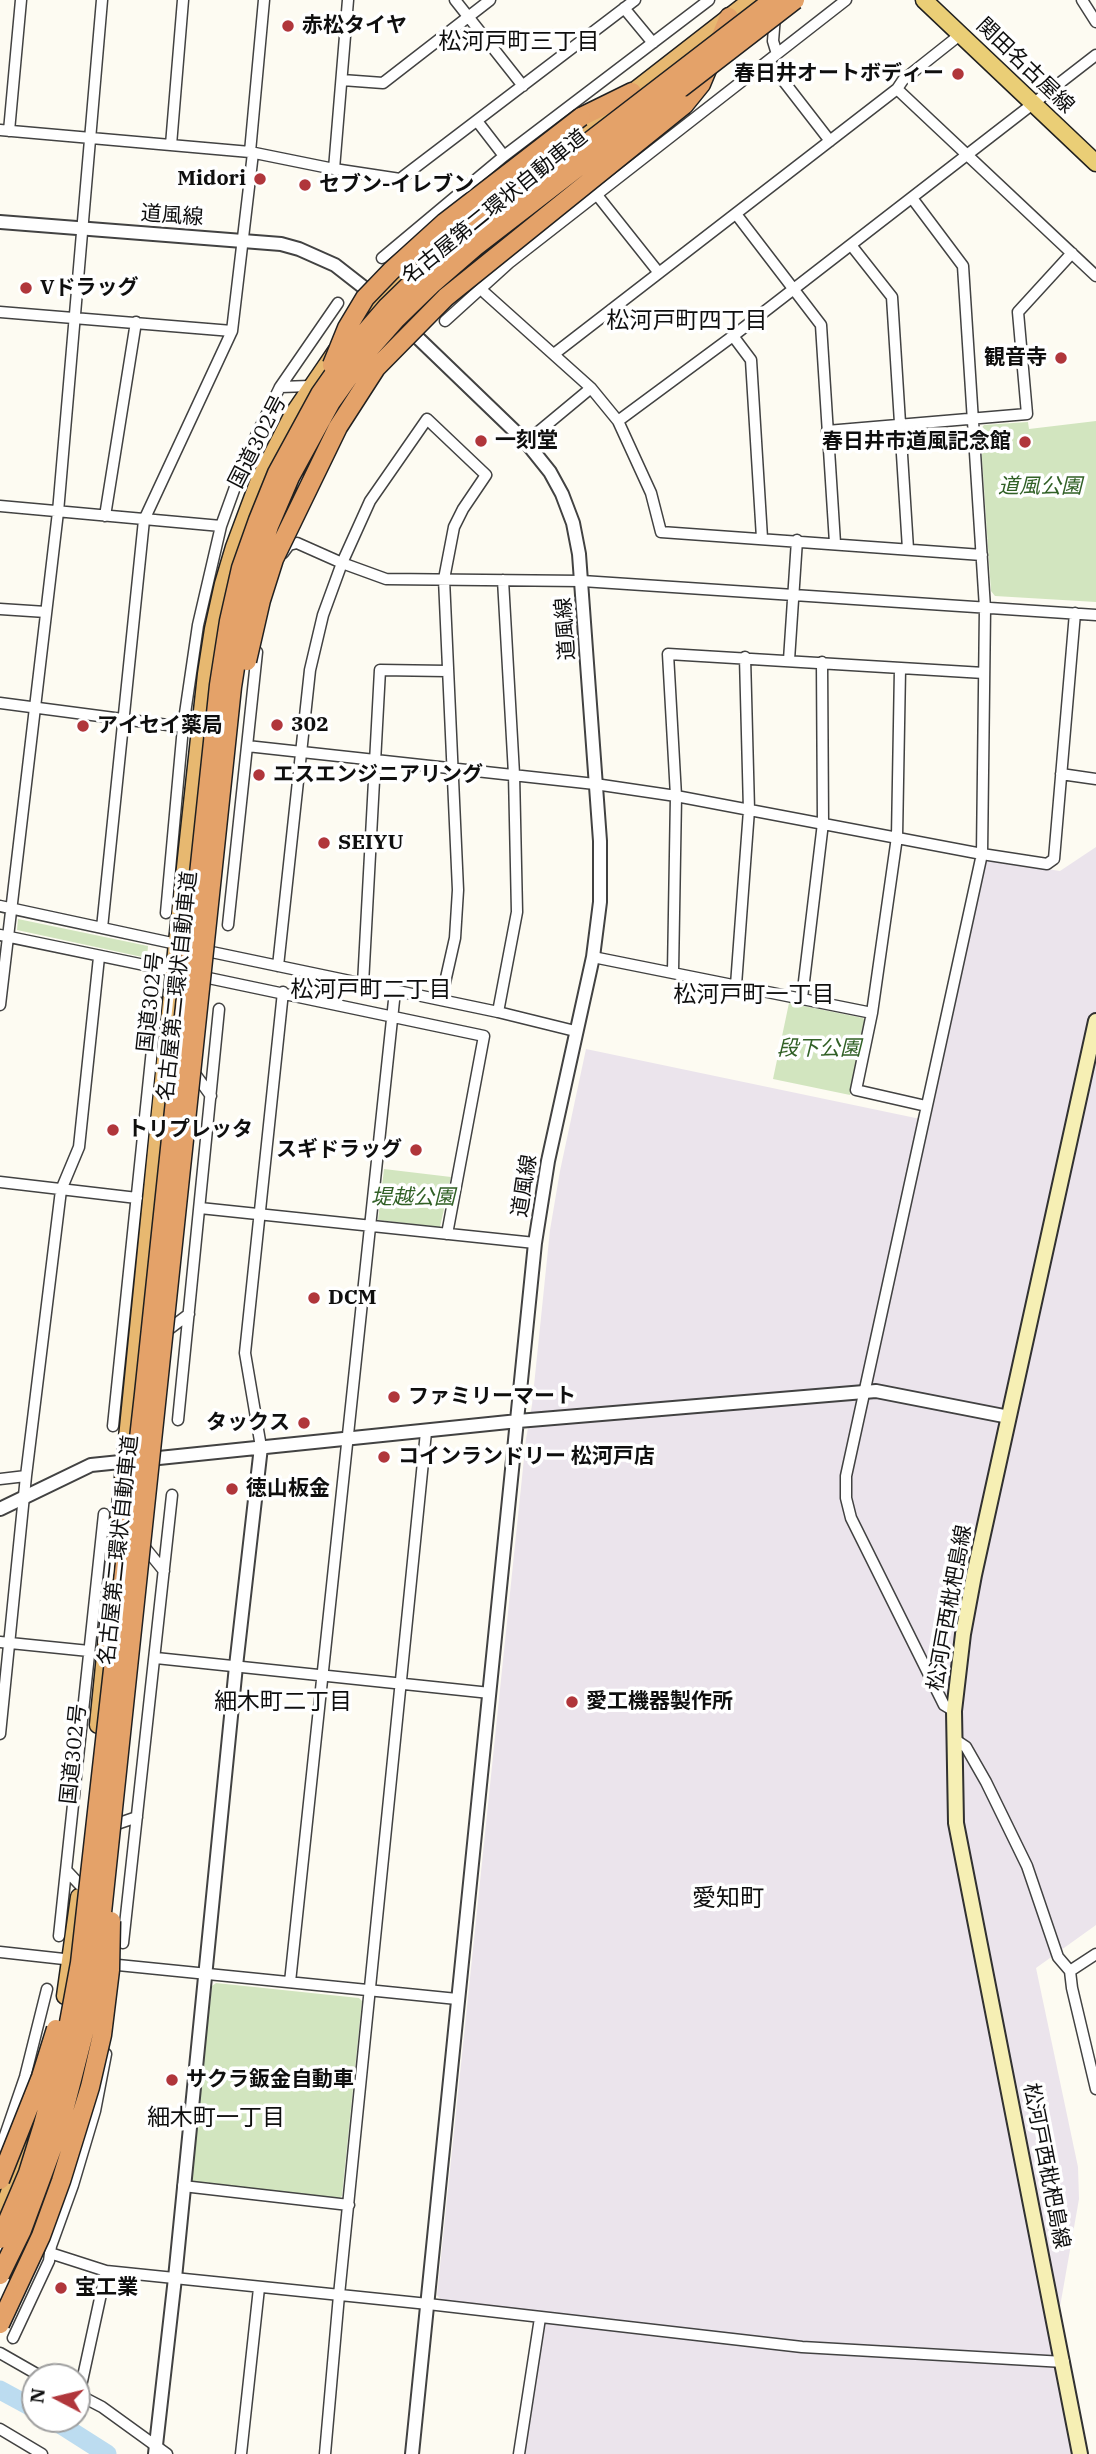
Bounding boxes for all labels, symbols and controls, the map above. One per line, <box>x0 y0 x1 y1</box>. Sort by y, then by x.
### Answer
place label: 赤松タイヤ <box>302 13 407 39</box>
street label: 関田名古屋線 <box>971 13 1079 119</box>
marker: 赤松タイヤ <box>280 18 296 34</box>
district label: 松河戸町三丁目 <box>439 28 599 56</box>
place label: 春日井オートボディー <box>734 61 944 87</box>
marker: 春日井オートボディー <box>950 66 966 82</box>
street label: 名古屋第二環状自動車道 <box>397 125 593 289</box>
place label: Midori <box>177 166 246 192</box>
marker: Midori <box>252 171 268 187</box>
place label: セブン-イレブン <box>319 172 474 198</box>
marker: セブン-イレブン <box>297 177 313 193</box>
street label: 道風線 <box>140 201 204 231</box>
place label: Vドラッグ <box>40 275 139 301</box>
marker: Vドラッグ <box>18 280 34 296</box>
district label: 松河戸町四丁目 <box>607 307 767 335</box>
place label: 観音寺 <box>984 345 1047 371</box>
marker: 観音寺 <box>1053 350 1069 366</box>
street label: 国道302号 <box>224 391 292 493</box>
place label: 一刻堂 <box>495 428 558 454</box>
place label: 春日井市道風記念館 <box>822 429 1011 455</box>
marker: 一刻堂 <box>473 433 489 449</box>
marker: 春日井市道風記念館 <box>1017 434 1033 450</box>
park label: 道風公園 <box>998 474 1082 500</box>
street label: 道風線 <box>551 597 581 661</box>
place label: 302 <box>291 712 329 738</box>
place label: アイセイ薬局 <box>97 713 223 739</box>
marker: 302 <box>269 717 285 733</box>
marker: アイセイ薬局 <box>75 718 91 734</box>
place label: エスエンジニアリング <box>273 762 483 788</box>
marker: エスエンジニアリング <box>251 767 267 783</box>
place label: SEIYU <box>338 830 404 856</box>
marker: SEIYU <box>316 835 332 851</box>
street label: 名古屋第二環状自動車道 <box>153 870 203 1102</box>
street label: 国道302号 <box>133 951 169 1053</box>
district label: 松河戸町二丁目 <box>291 976 451 1004</box>
district label: 松河戸町一丁目 <box>674 981 834 1009</box>
park label: 段下公園 <box>777 1036 861 1062</box>
place label: トリプレッタ <box>127 1117 253 1143</box>
marker: トリプレッタ <box>105 1122 121 1138</box>
place label: スギドラッグ <box>276 1137 402 1163</box>
marker: スギドラッグ <box>408 1142 424 1158</box>
street label: 道風線 <box>508 1153 542 1219</box>
park label: 堤越公園 <box>371 1185 455 1211</box>
place label: DCM <box>328 1285 377 1311</box>
marker: DCM <box>306 1290 322 1306</box>
place label: ファミリーマート <box>408 1384 576 1410</box>
marker: ファミリーマート <box>386 1389 402 1405</box>
place label: タックス <box>206 1410 290 1436</box>
marker: タックス <box>296 1415 312 1431</box>
street label: 名古屋第二環状自動車道 <box>94 1434 144 1666</box>
place label: コインランドリー 松河戸店 <box>398 1444 655 1470</box>
marker: コインランドリー 松河戸店 <box>376 1449 392 1465</box>
place label: 徳山板金 <box>246 1476 330 1502</box>
marker: 徳山板金 <box>224 1481 240 1497</box>
street label: 松河戸西枇杷島線 <box>923 1523 977 1693</box>
district label: 細木町二丁目 <box>214 1688 352 1716</box>
place label: 愛工機器製作所 <box>586 1689 733 1715</box>
marker: 愛工機器製作所 <box>564 1694 580 1710</box>
street label: 国道302号 <box>56 1703 92 1805</box>
district label: 愛知町 <box>692 1885 764 1913</box>
place label: サクラ鈑金自動車 <box>186 2067 354 2093</box>
marker: サクラ鈑金自動車 <box>164 2072 180 2088</box>
street label: 松河戸西枇杷島線 <box>1018 2081 1074 2251</box>
district label: 細木町一丁目 <box>147 2104 285 2132</box>
place label: 宝工業 <box>75 2275 138 2301</box>
marker: 宝工業 <box>53 2280 69 2296</box>
north arrow <box>21 2363 91 2433</box>
text: N <box>24 2387 50 2405</box>

